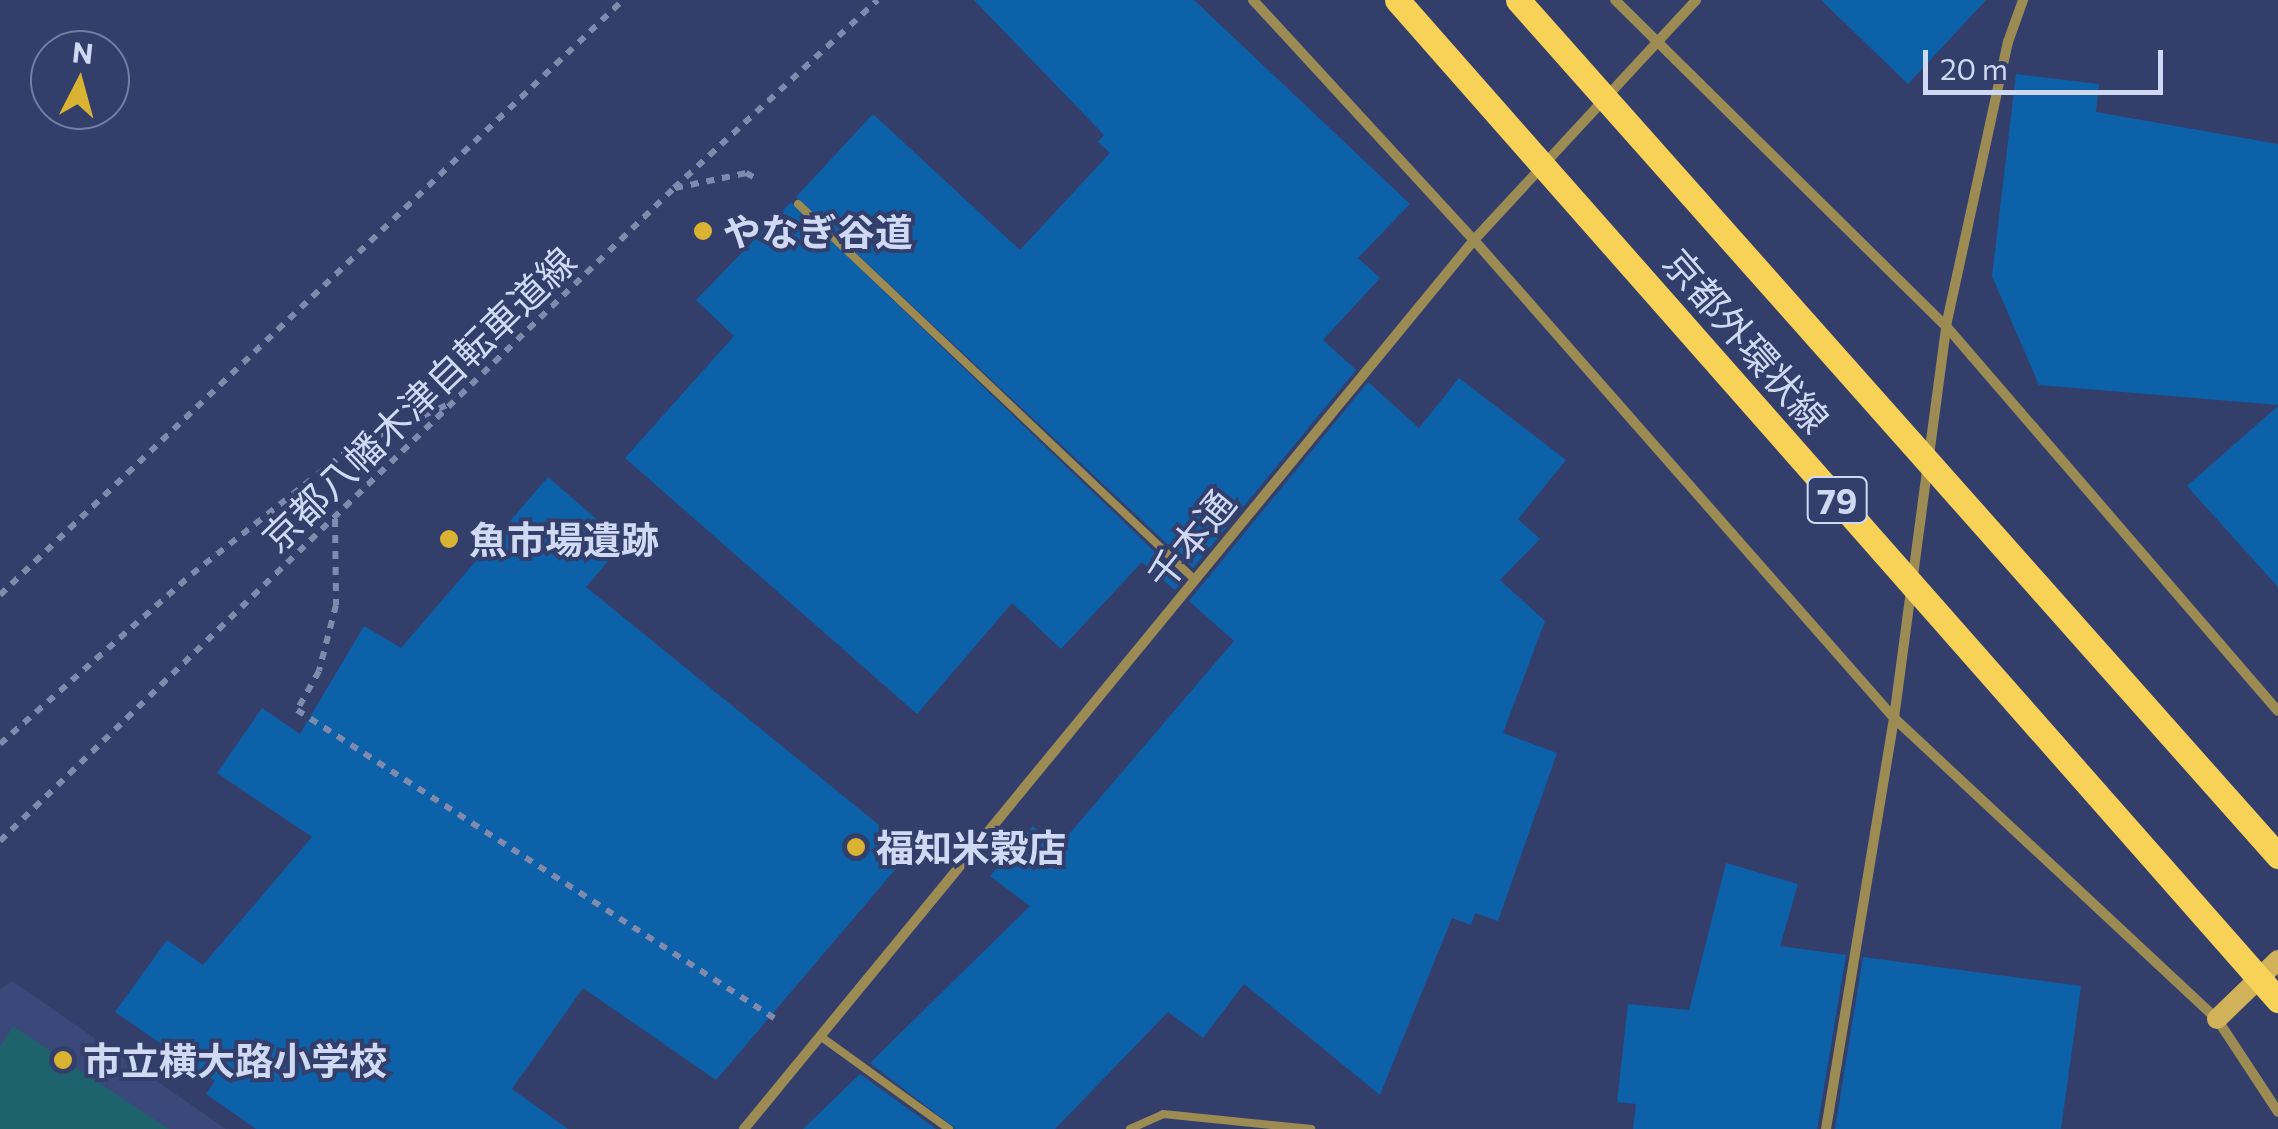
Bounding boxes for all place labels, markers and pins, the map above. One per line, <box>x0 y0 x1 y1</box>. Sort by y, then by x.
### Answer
place label: やなぎ谷道 <box>723 208 913 254</box>
marker: やなぎ谷道 <box>692 220 714 242</box>
place label: 魚市場遺跡 <box>469 516 659 562</box>
marker: 魚市場遺跡 <box>438 528 460 550</box>
place label: 福知米穀店 <box>876 824 1066 870</box>
marker: 福知米穀店 <box>845 836 867 858</box>
place label: 市立横大路小学校 <box>83 1037 387 1083</box>
marker: 市立横大路小学校 <box>52 1049 74 1071</box>

